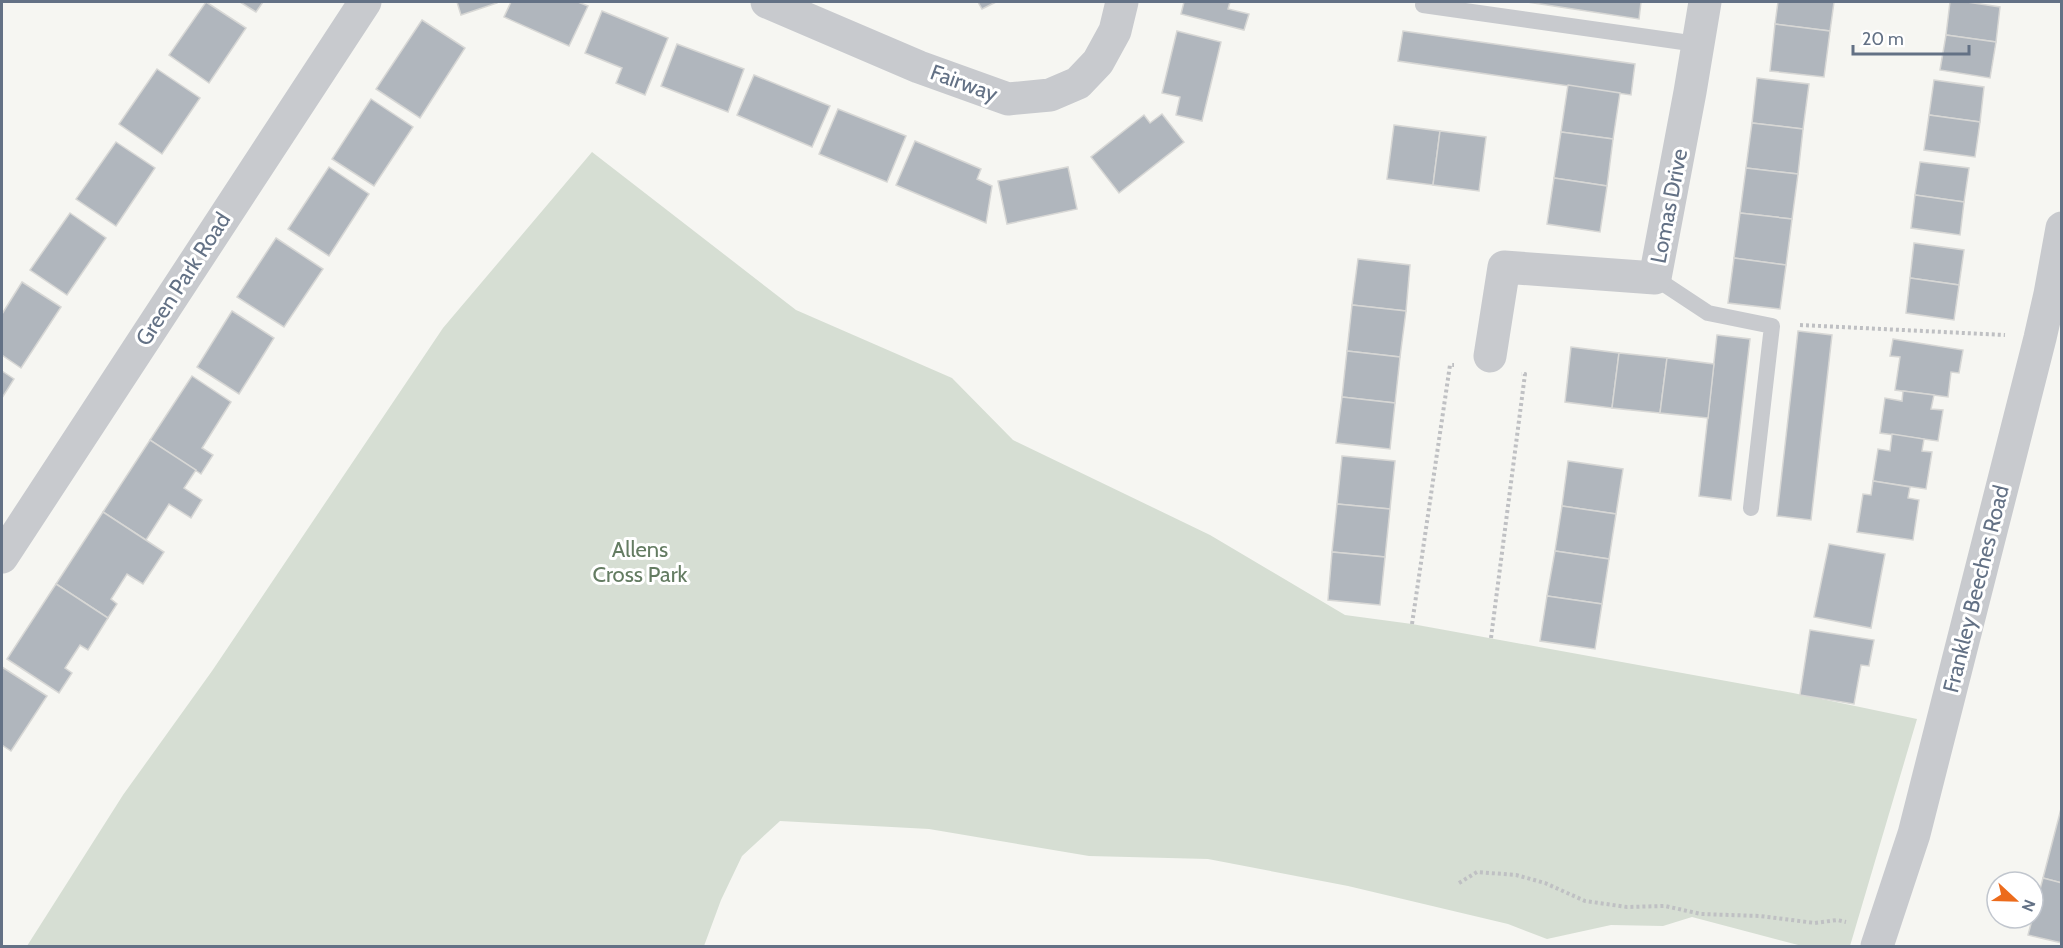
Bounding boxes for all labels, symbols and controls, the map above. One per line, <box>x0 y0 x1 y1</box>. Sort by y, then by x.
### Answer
scale bar <box>1853 18 1968 56</box>
text: 20 m <box>1862 28 1904 50</box>
street label: Fairway <box>927 58 1001 108</box>
street label: Lomas Drive <box>1645 146 1693 266</box>
street label: Green Park Road <box>130 207 236 351</box>
street label: Frankley Beeches Road <box>1937 482 2015 696</box>
park label: Allens Cross Park <box>593 536 688 588</box>
north arrow <box>1985 870 2045 930</box>
text: N <box>2018 897 2039 914</box>

